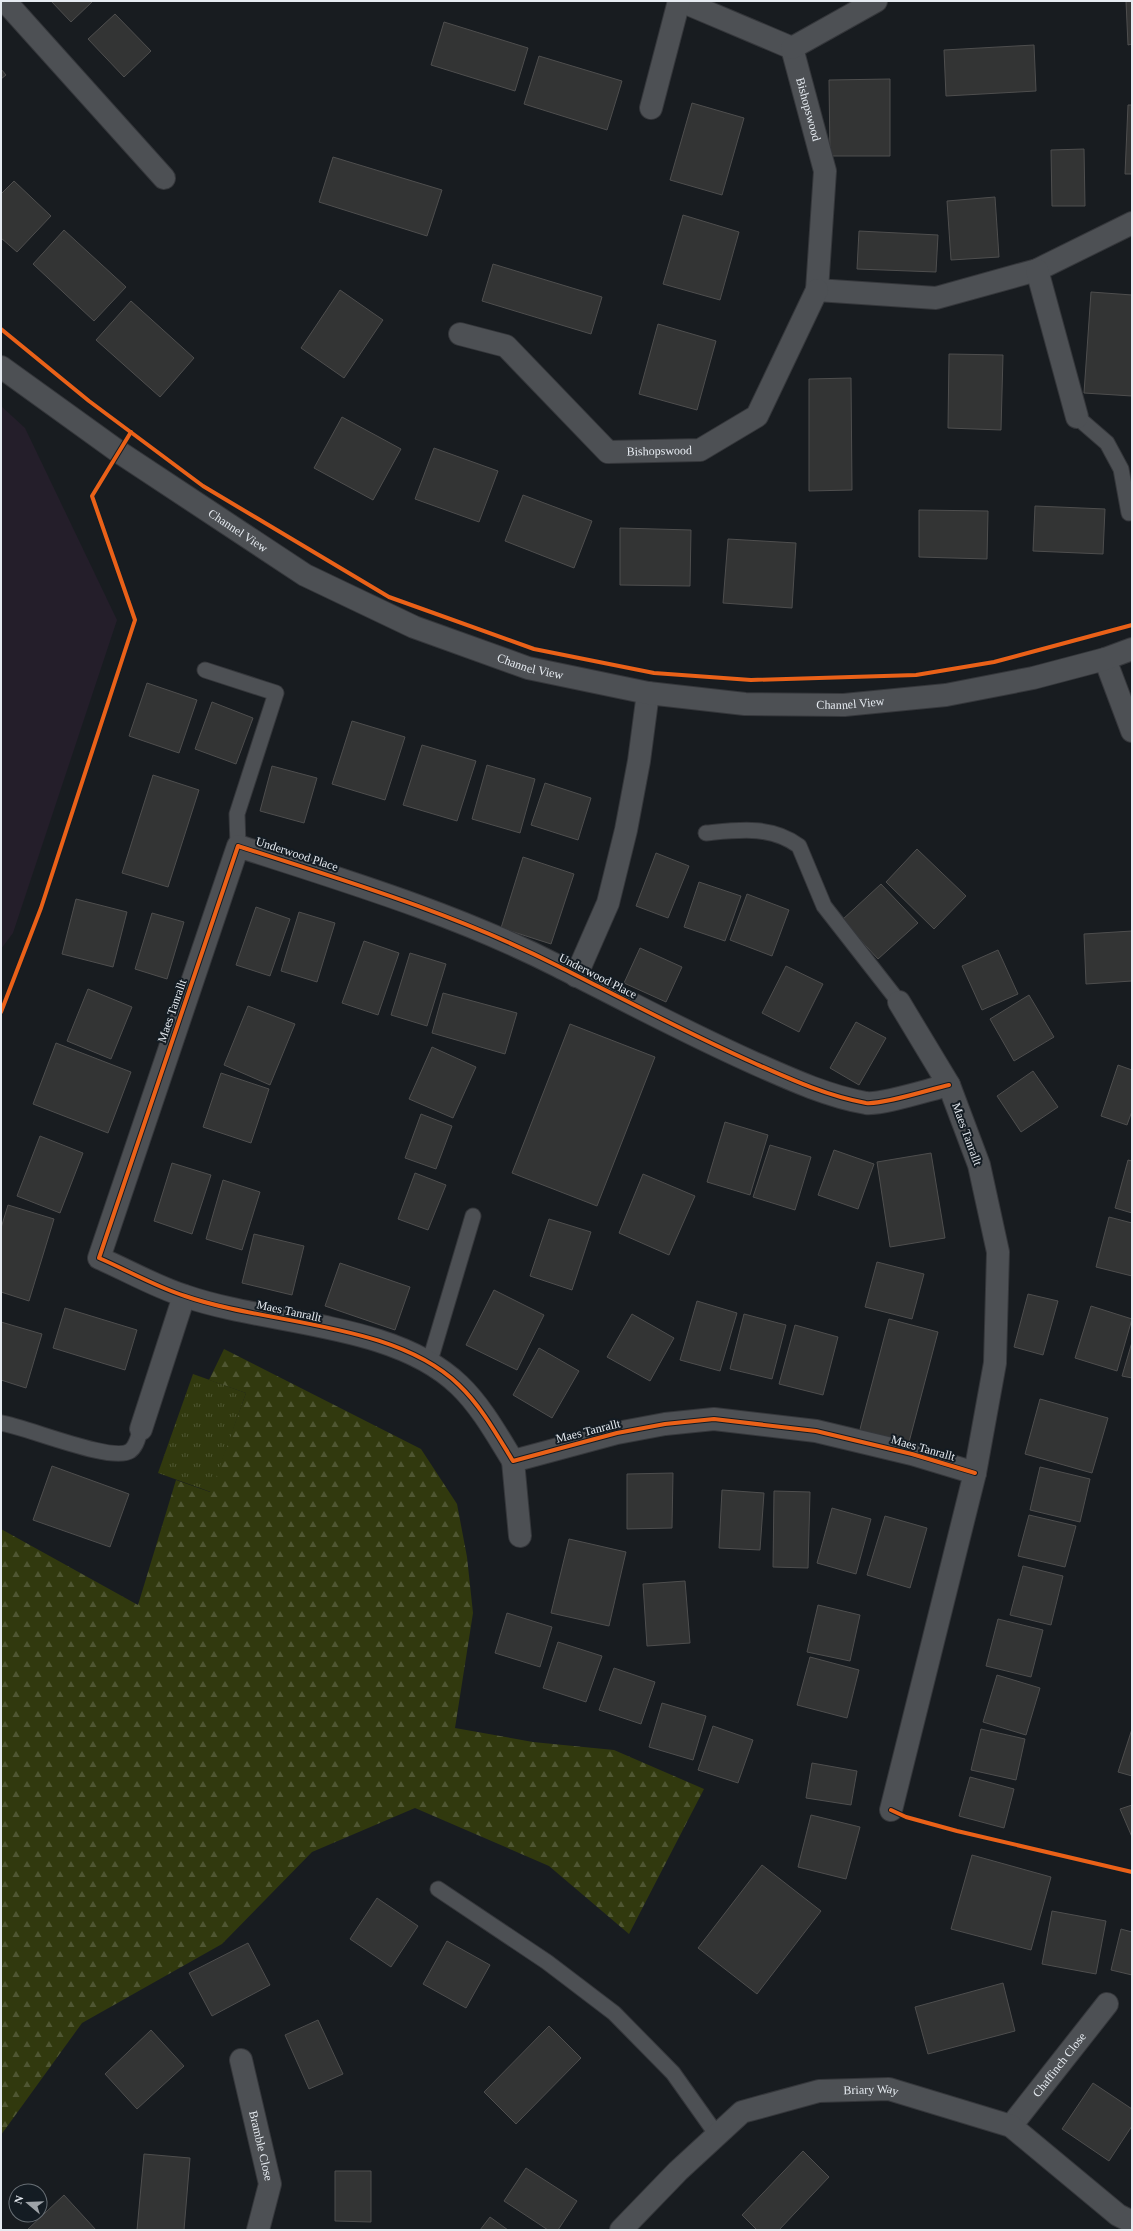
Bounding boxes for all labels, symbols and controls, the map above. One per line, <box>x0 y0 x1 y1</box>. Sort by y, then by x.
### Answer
street label: Bishopswood <box>793 76 824 143</box>
street label: Bishopswood <box>627 443 692 459</box>
street label: Channel View <box>206 506 270 555</box>
street label: Channel View <box>495 650 565 682</box>
street label: Channel View <box>816 694 885 712</box>
street label: Underwood Place <box>254 834 340 874</box>
street label: Underwood Place <box>557 950 639 1002</box>
street label: Maes Tanrallt <box>155 977 190 1044</box>
street label: Maes Tanrallt <box>949 1101 985 1168</box>
street label: Maes Tanrallt <box>255 1297 323 1325</box>
street label: Maes Tanrallt <box>554 1416 622 1446</box>
street label: Maes Tanrallt <box>889 1432 957 1464</box>
street label: Chaffinch Close <box>1030 2030 1089 2100</box>
street label: Briary Way <box>843 2082 900 2099</box>
street label: Bramble Close <box>246 2109 276 2182</box>
north arrow <box>8 2183 48 2223</box>
text: N <box>12 2194 26 2205</box>

